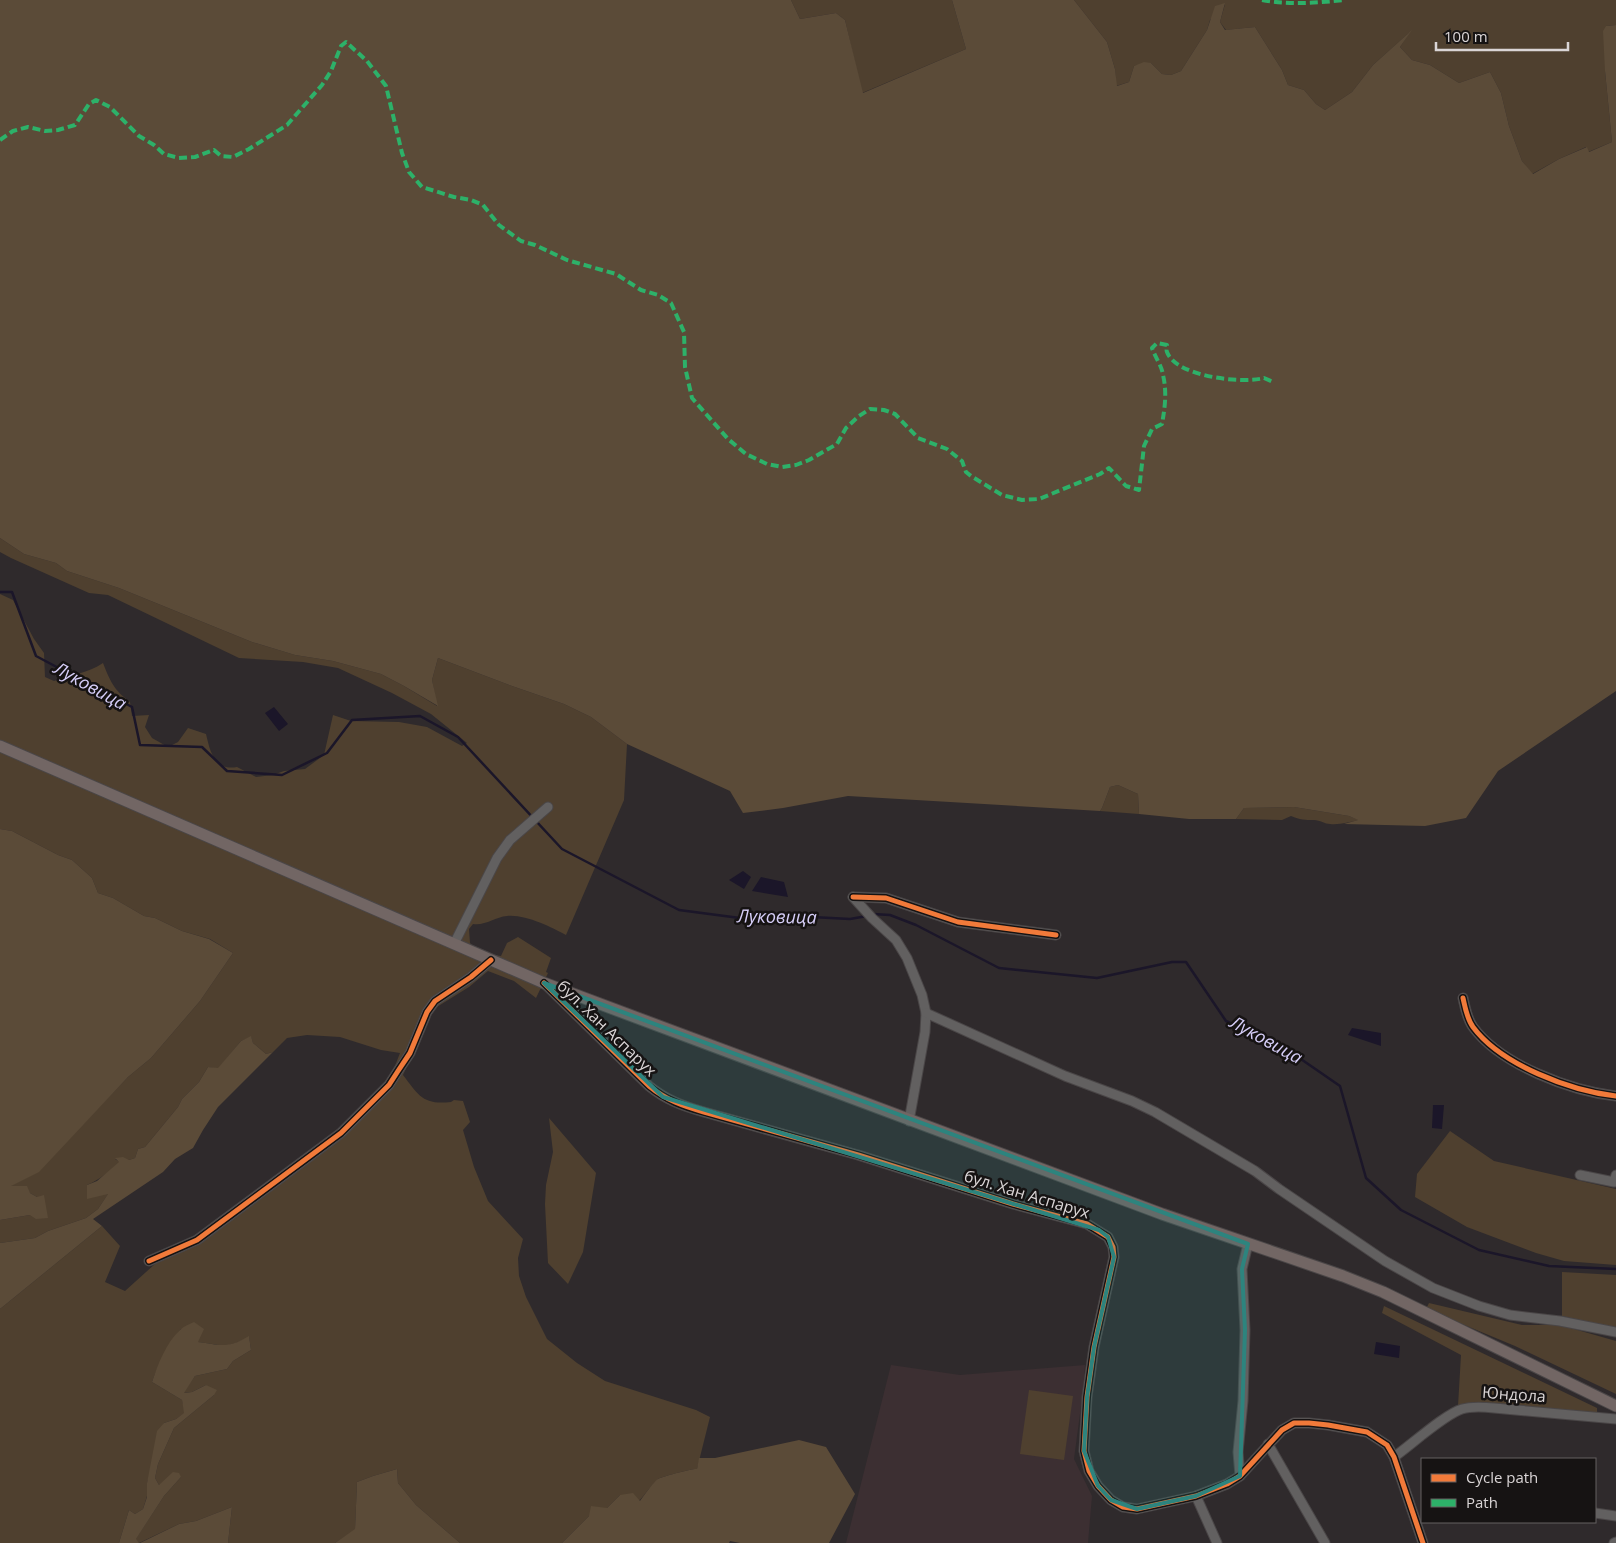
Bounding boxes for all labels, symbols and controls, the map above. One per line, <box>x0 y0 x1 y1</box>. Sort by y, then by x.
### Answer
scale bar <box>1436 20 1568 52</box>
text: 100 m <box>1444 26 1488 46</box>
water label: Луковица <box>49 655 131 715</box>
water label: Луковица <box>736 903 817 929</box>
street label: бул. Хан Аспарух <box>553 975 662 1082</box>
water label: Луковица <box>1225 1009 1307 1069</box>
street label: бул. Хан Аспарух <box>962 1164 1093 1224</box>
street label: Юндола <box>1481 1381 1547 1407</box>
legend <box>1421 1458 1596 1523</box>
text: Cycle path <box>1466 1467 1538 1487</box>
text: Path <box>1466 1492 1498 1512</box>

